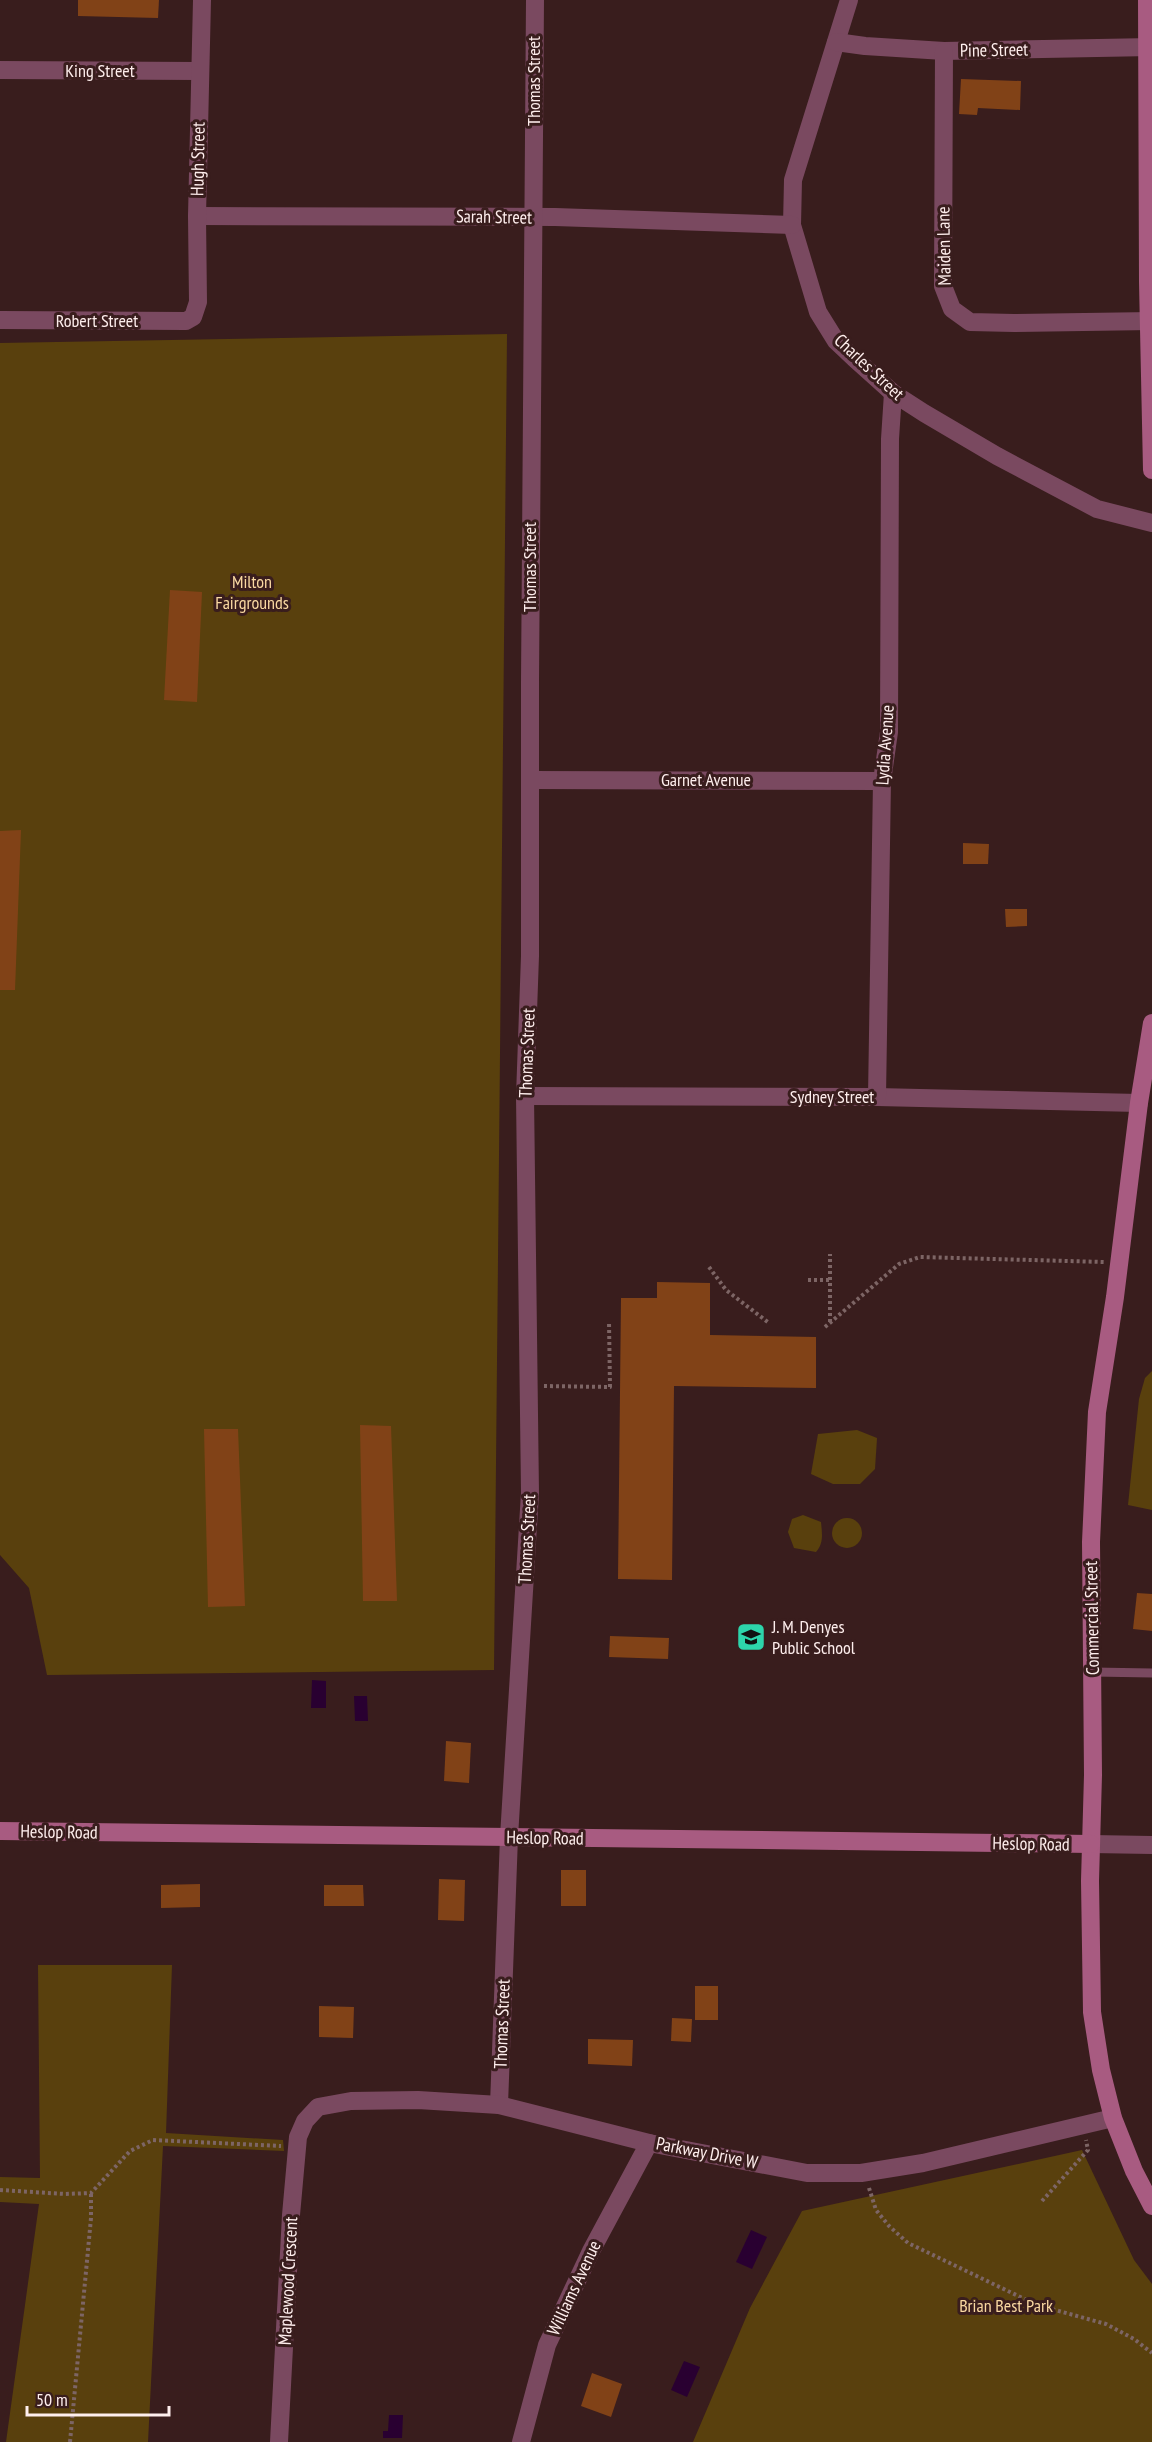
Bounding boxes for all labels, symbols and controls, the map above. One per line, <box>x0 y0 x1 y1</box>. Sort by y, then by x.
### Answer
street label: Thomas Street <box>522 36 545 126</box>
street label: Pine Street <box>960 37 1028 62</box>
street label: King Street <box>65 59 135 82</box>
street label: Hugh Street <box>185 122 210 196</box>
street label: Sarah Street <box>456 204 532 229</box>
street label: Maiden Lane <box>931 206 956 286</box>
street label: Robert Street <box>56 309 138 332</box>
street label: Charles Street <box>830 329 909 405</box>
street label: Thomas Street <box>518 522 541 612</box>
park label: Milton Fairgrounds <box>215 570 289 614</box>
street label: Lydia Avenue <box>870 704 899 786</box>
street label: Garnet Avenue <box>661 768 751 791</box>
street label: Thomas Street <box>513 1008 540 1098</box>
street label: Sydney Street <box>790 1085 874 1108</box>
street label: Thomas Street <box>513 1493 540 1584</box>
street label: Commercial Street <box>1079 1561 1104 1675</box>
place label: J. M. Denyes Public School <box>771 1615 856 1659</box>
school or university icon: J. M. Denyes Public School <box>735 1621 767 1653</box>
street label: Heslop Road <box>20 1819 98 1844</box>
street label: Heslop Road <box>506 1825 584 1850</box>
street label: Heslop Road <box>992 1831 1070 1856</box>
street label: Thomas Street <box>488 1979 515 2069</box>
street label: Parkway Drive W <box>654 2131 760 2174</box>
street label: Maplewood Crescent <box>273 2216 302 2346</box>
street label: Williams Avenue <box>542 2237 606 2339</box>
park label: Brian Best Park <box>959 2294 1053 2317</box>
scale bar <box>27 2379 170 2417</box>
text: 50 m <box>36 2388 68 2411</box>

